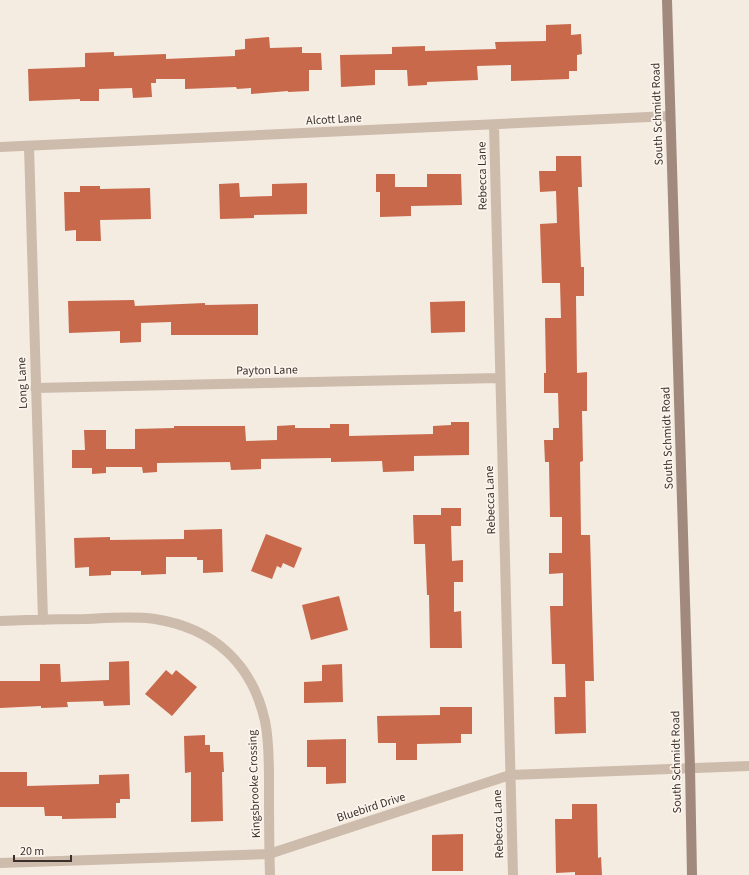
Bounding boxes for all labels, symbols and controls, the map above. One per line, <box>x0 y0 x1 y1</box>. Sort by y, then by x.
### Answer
street label: South Schmidt Road <box>647 62 668 166</box>
street label: Alcott Lane <box>306 110 362 129</box>
street label: Rebecca Lane <box>473 141 492 210</box>
street label: Long Lane <box>13 357 32 409</box>
street label: Payton Lane <box>236 361 298 380</box>
street label: South Schmidt Road <box>657 386 678 490</box>
street label: Rebecca Lane <box>481 465 500 535</box>
street label: South Schmidt Road <box>667 711 686 813</box>
street label: Kingsbrooke Crossing <box>244 730 265 838</box>
street label: Bluebird Drive <box>335 788 408 827</box>
street label: Rebecca Lane <box>489 789 508 859</box>
scale bar <box>14 837 71 863</box>
text: 20 m <box>20 843 44 860</box>

